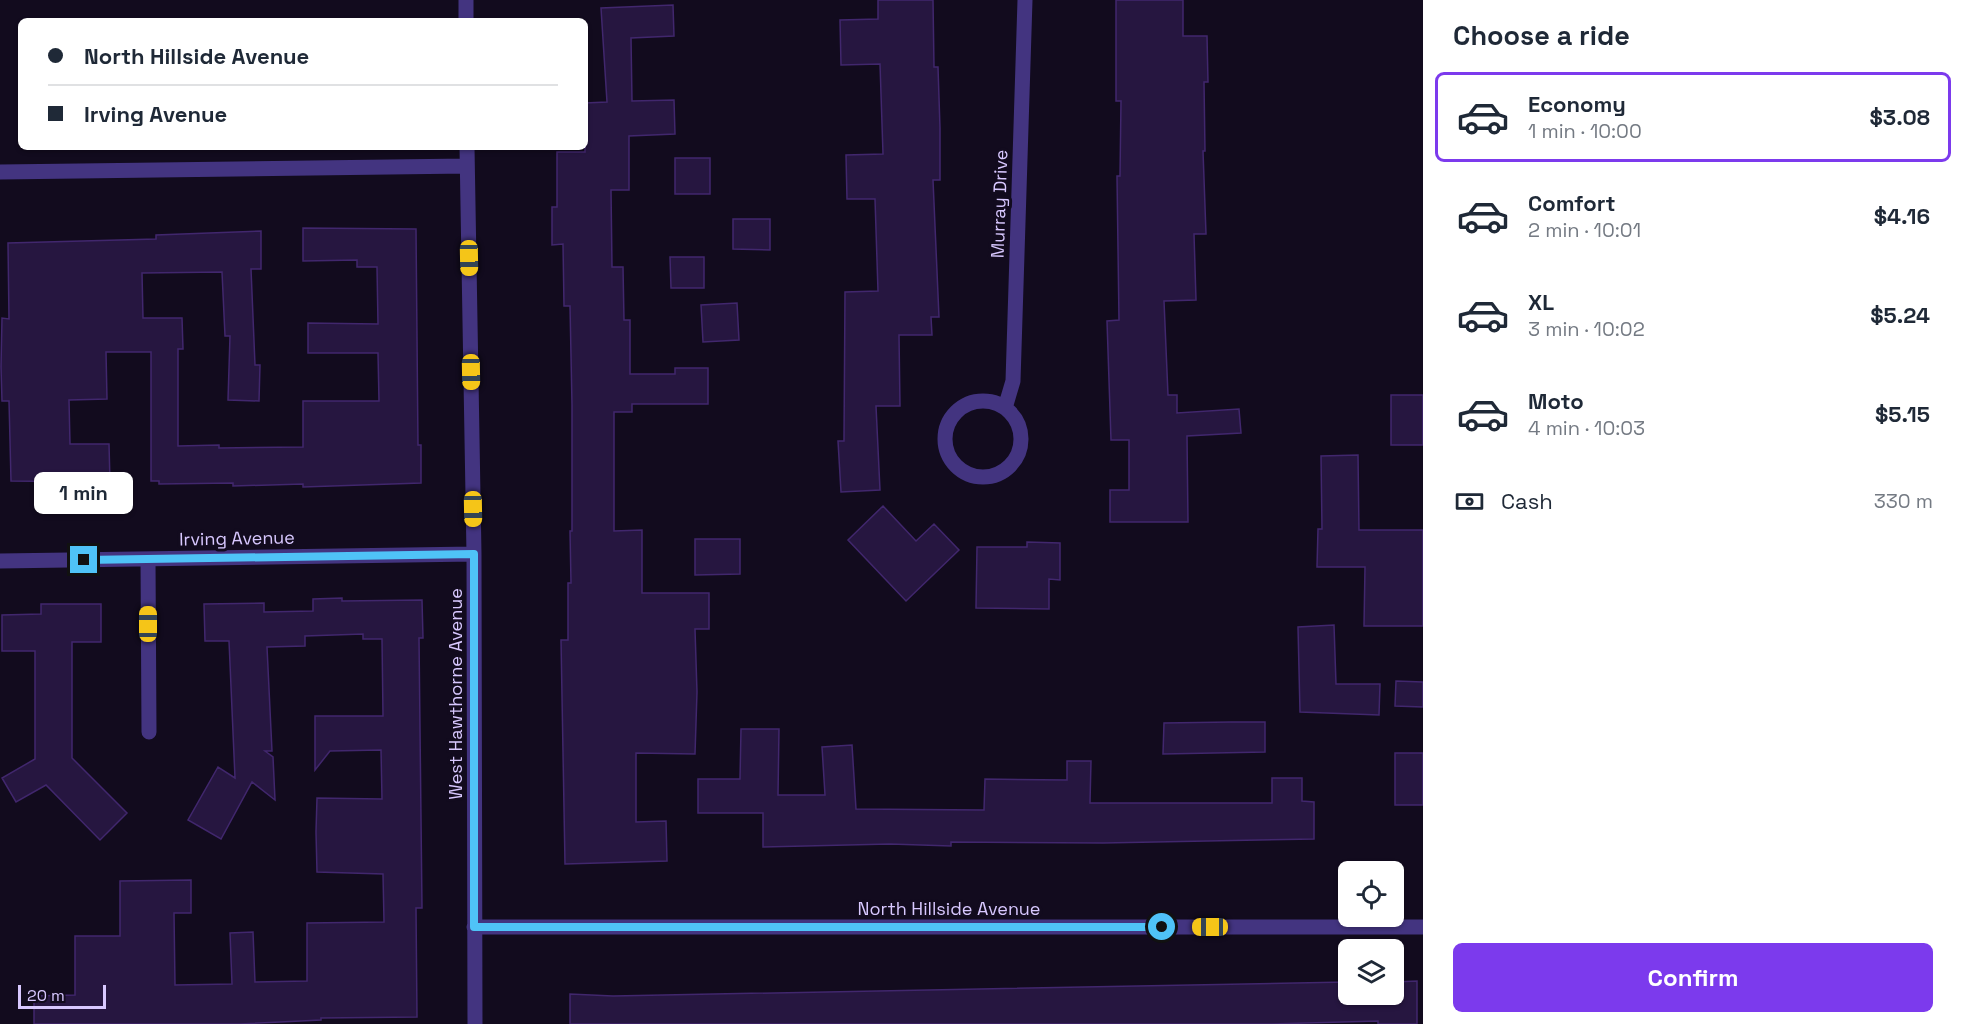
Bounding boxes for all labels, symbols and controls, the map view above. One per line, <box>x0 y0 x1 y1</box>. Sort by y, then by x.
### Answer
text: Choose a ride <box>1453 18 1630 53</box>
text: North Hillside Avenue <box>84 42 309 70</box>
icon: car <box>1456 90 1510 144</box>
text: Economy <box>1528 90 1626 118</box>
text: Irving Avenue <box>84 100 227 128</box>
text: $3.08 <box>1870 103 1930 131</box>
text: 1 min · 10:00 <box>1528 118 1642 144</box>
street label: Murray Drive <box>986 149 1012 259</box>
icon: car <box>1456 189 1510 243</box>
text: Comfort <box>1528 189 1616 217</box>
text: $4.16 <box>1874 202 1930 230</box>
text: 2 min · 10:01 <box>1528 217 1641 243</box>
car <box>460 240 478 276</box>
icon: car <box>1456 288 1510 342</box>
text: XL <box>1528 288 1554 316</box>
text: $5.24 <box>1870 301 1930 329</box>
text: 3 min · 10:02 <box>1528 316 1645 342</box>
car <box>462 354 480 390</box>
icon: car <box>1456 387 1510 441</box>
text: Moto <box>1528 387 1584 415</box>
text: $5.15 <box>1875 400 1930 428</box>
text: 4 min · 10:03 <box>1528 415 1645 441</box>
callout: 1 min <box>34 473 134 515</box>
text: 1 min <box>59 480 108 506</box>
icon: cash <box>1453 485 1486 518</box>
text: Cash <box>1501 487 1553 515</box>
text: 330 m <box>1874 488 1933 514</box>
car <box>464 491 482 527</box>
street label: Irving Avenue <box>179 525 295 551</box>
route end <box>70 546 97 573</box>
street label: West Hawthorne Avenue <box>444 588 467 800</box>
car <box>139 606 157 642</box>
map controls <box>1338 861 1404 1005</box>
button: locate <box>1338 861 1404 927</box>
street label: North Hillside Avenue <box>858 897 1040 920</box>
route start <box>1148 913 1175 940</box>
car <box>1192 918 1228 936</box>
button: layers <box>1338 939 1404 1005</box>
button: Confirm <box>1453 943 1933 1012</box>
scale bar <box>18 982 106 1010</box>
text: 20 m <box>27 985 65 1006</box>

